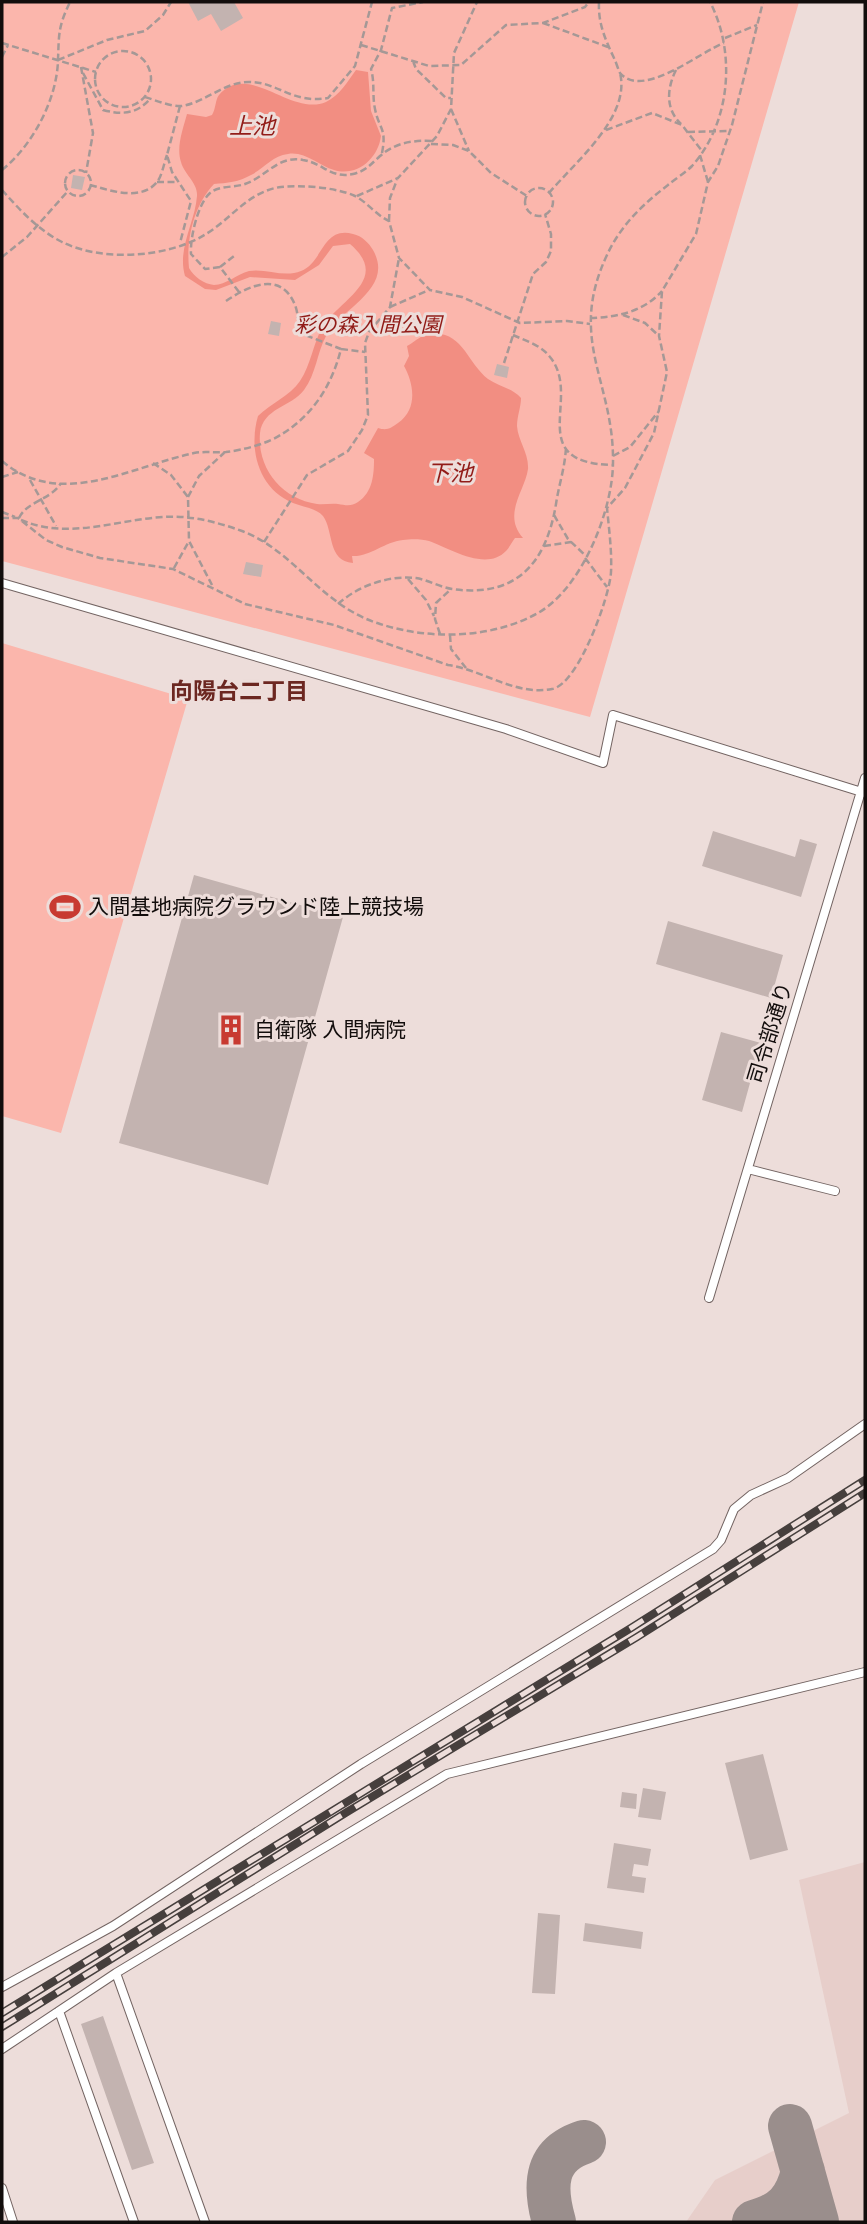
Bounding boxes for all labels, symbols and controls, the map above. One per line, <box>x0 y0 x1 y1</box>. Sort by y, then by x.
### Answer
water label: 上池 <box>229 114 277 139</box>
park label: 彩の森入間公園 <box>295 313 444 337</box>
water label: 下池 <box>427 461 475 486</box>
district label: 向陽台二丁目 <box>170 679 308 704</box>
sports icon: 入間基地病院グラウンド陸上競技場 <box>48 890 82 924</box>
place label: 入間基地病院グラウンド陸上競技場 <box>88 895 424 919</box>
street label: 司令部通り <box>743 979 797 1087</box>
building icon: 自衛隊 入間病院 <box>214 1013 248 1047</box>
place label: 自衛隊 入間病院 <box>254 1018 406 1042</box>

